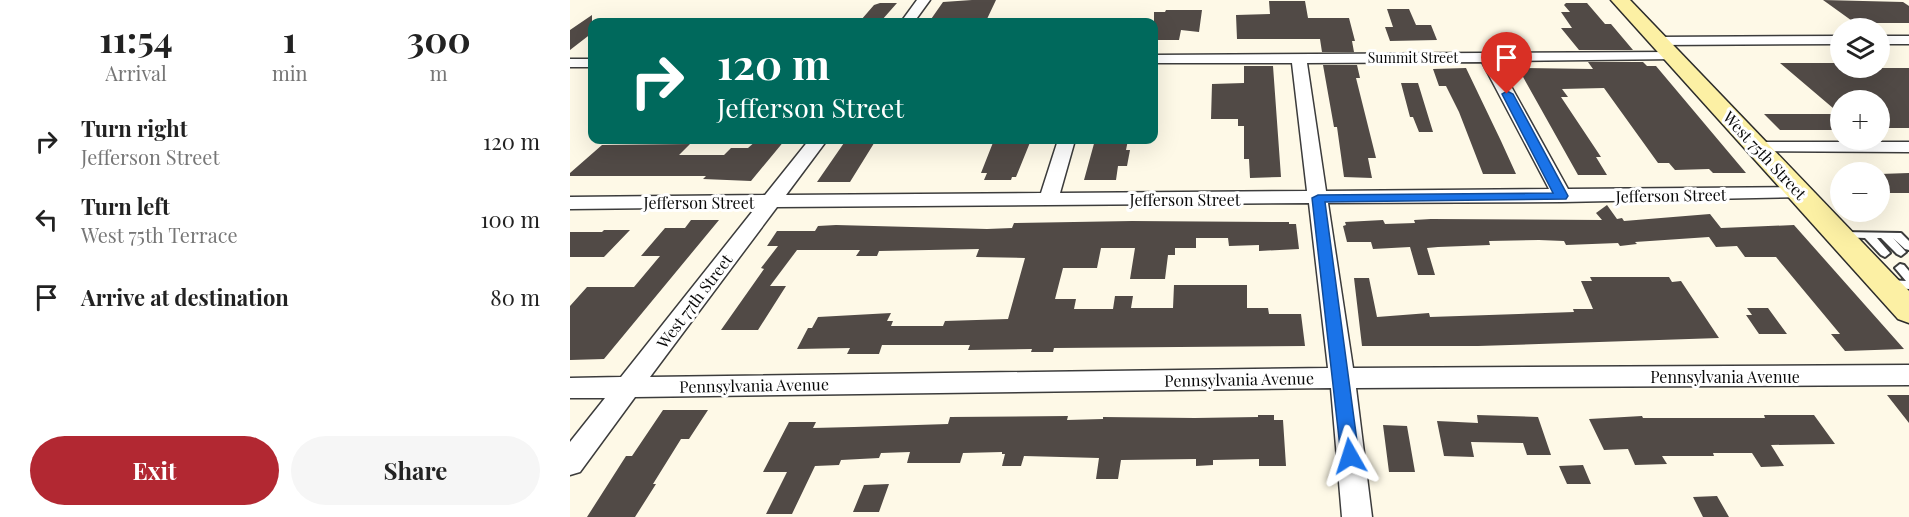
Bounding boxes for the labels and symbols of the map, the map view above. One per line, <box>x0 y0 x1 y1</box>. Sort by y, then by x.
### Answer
pin <box>1481 32 1532 94</box>
street label: Summit Street <box>1368 48 1459 67</box>
street label: West 75th Street <box>1718 106 1811 204</box>
street label: Jefferson Street <box>1614 184 1727 206</box>
street label: Jefferson Street <box>1129 189 1241 210</box>
street label: Jefferson Street <box>643 192 755 213</box>
street label: West 77th Street <box>651 249 737 353</box>
street label: Pennsylvania Avenue <box>1650 366 1800 387</box>
street label: Pennsylvania Avenue <box>1164 367 1314 391</box>
street label: Pennsylvania Avenue <box>679 373 829 397</box>
position arrow <box>1318 424 1382 488</box>

